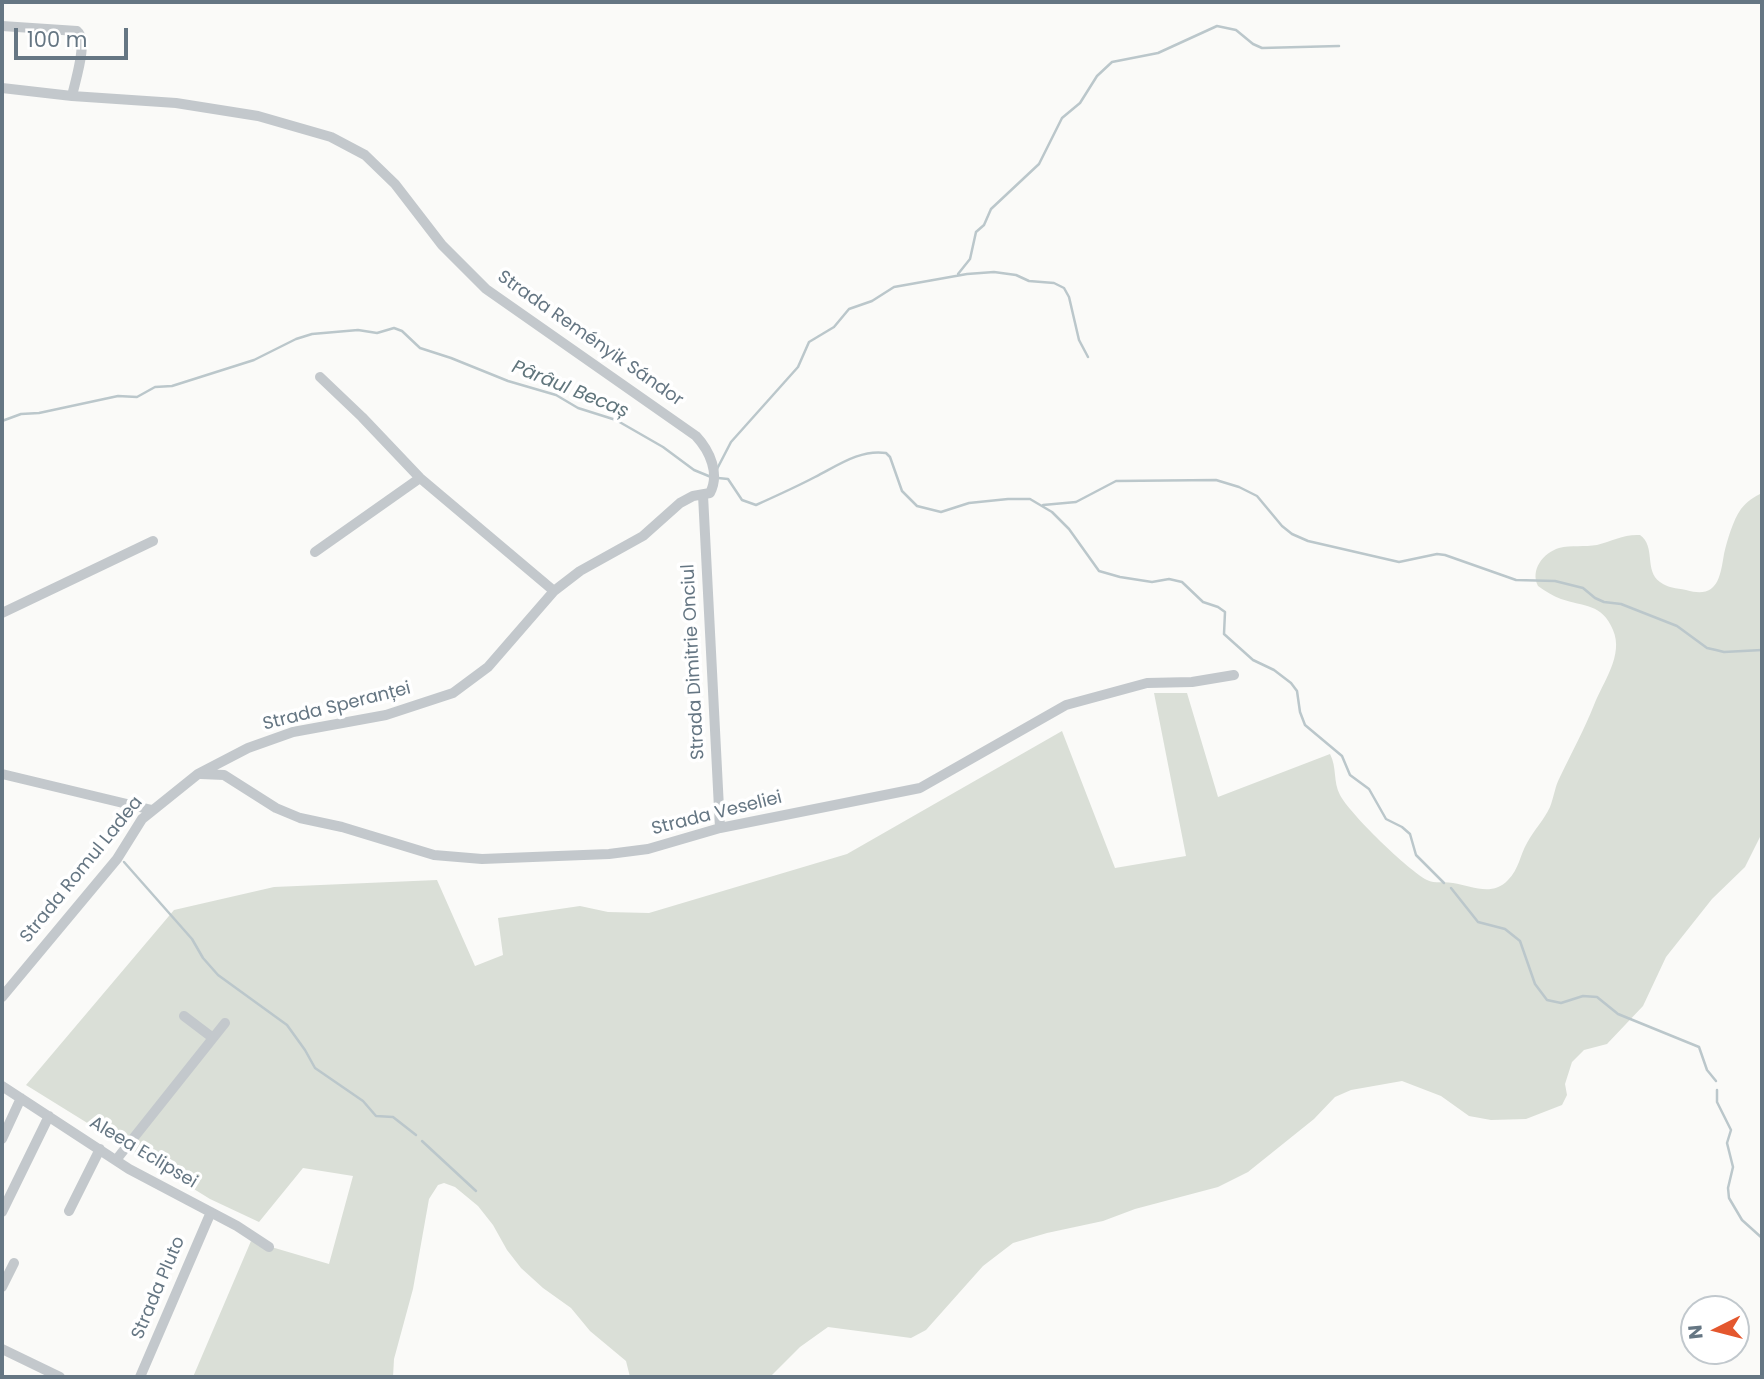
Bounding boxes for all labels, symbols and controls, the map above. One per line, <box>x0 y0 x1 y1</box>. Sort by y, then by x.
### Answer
scale bar <box>18 14 131 58</box>
text: 100 m <box>27 25 87 54</box>
street label: Strada Reményik Sándor <box>493 267 687 411</box>
water label: Pârâul Becaș <box>508 356 632 424</box>
street label: Strada Dimitrie Onciul <box>678 564 710 760</box>
street label: Strada Speranței <box>261 678 413 736</box>
street label: Strada Veseliei <box>650 787 784 841</box>
street label: Strada Romul Ladea <box>16 792 148 948</box>
street label: Aleea Eclipsei <box>85 1112 201 1194</box>
street label: Strada Pluto <box>128 1233 190 1343</box>
north arrow <box>1680 1295 1750 1365</box>
text: N <box>1681 1324 1710 1341</box>

